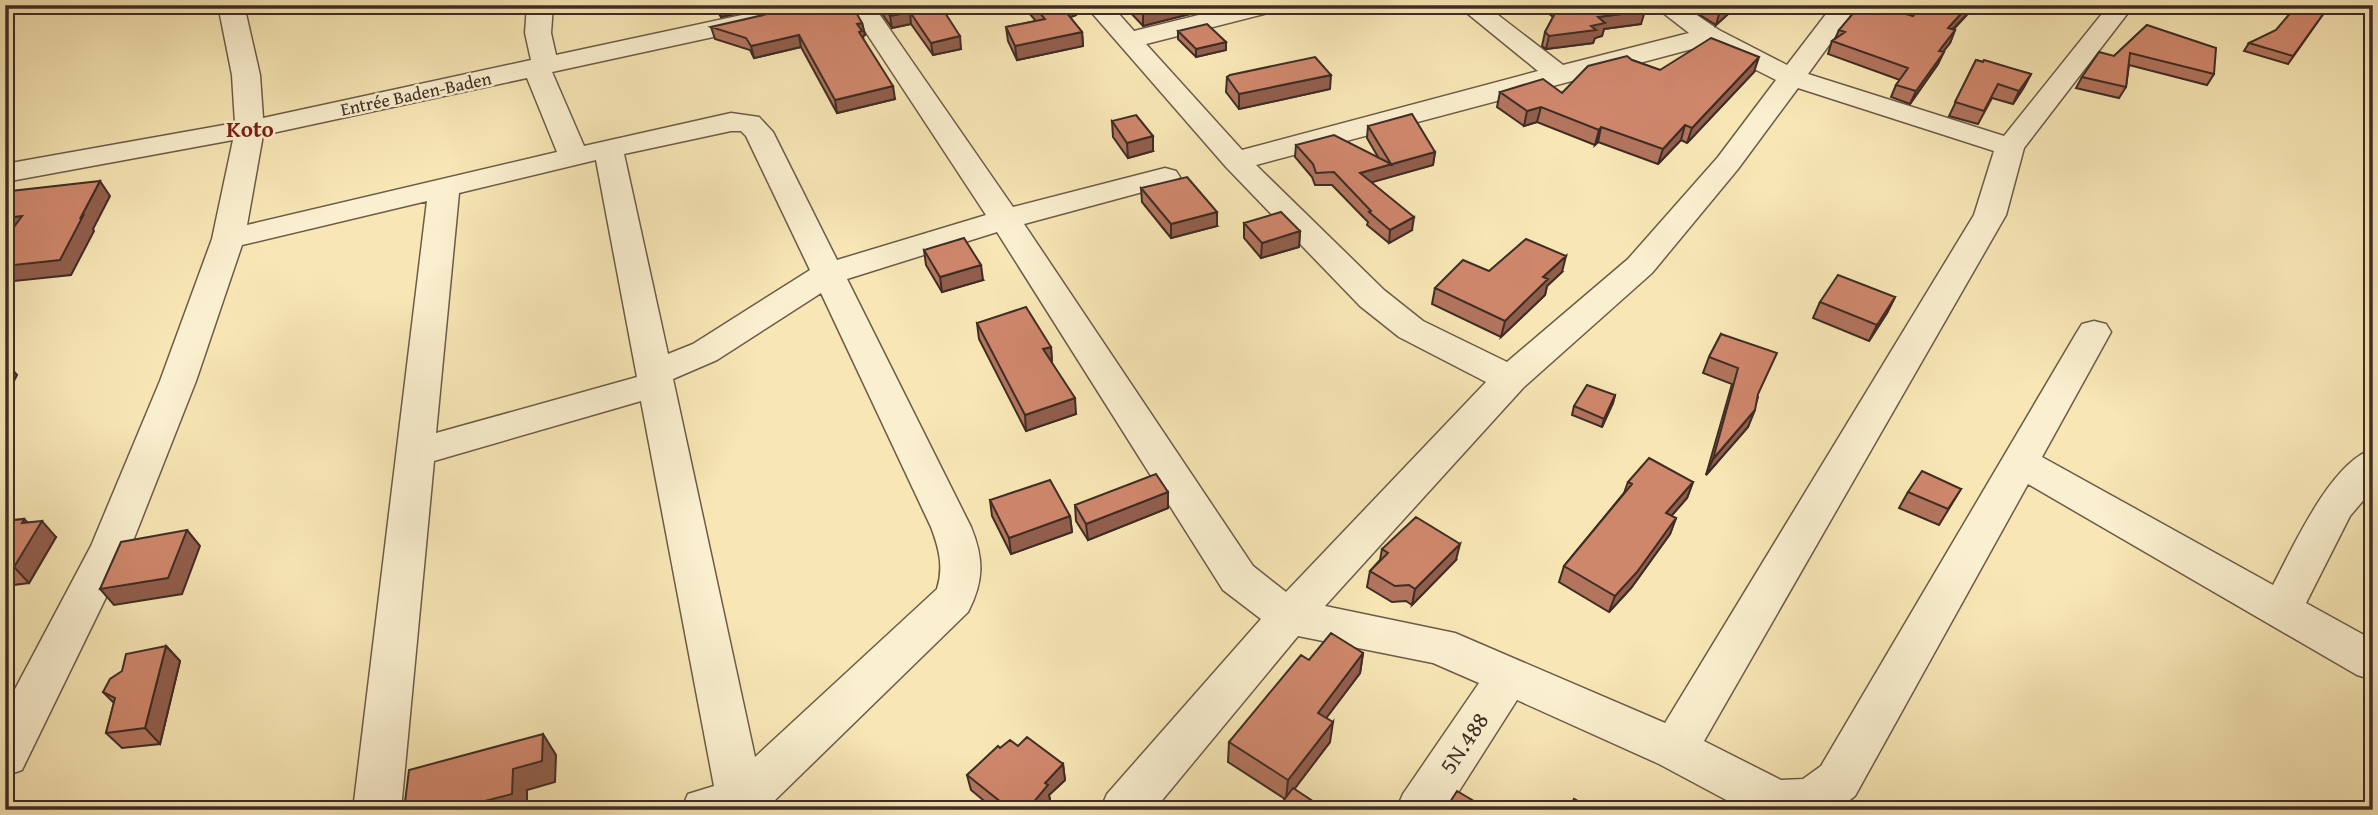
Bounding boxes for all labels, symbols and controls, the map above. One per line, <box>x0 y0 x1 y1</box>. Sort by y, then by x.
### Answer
street label: Entrée Baden-Baden <box>338 64 494 123</box>
district label: Koto <box>226 112 274 145</box>
street label: 5N.488 <box>1430 705 1497 781</box>

